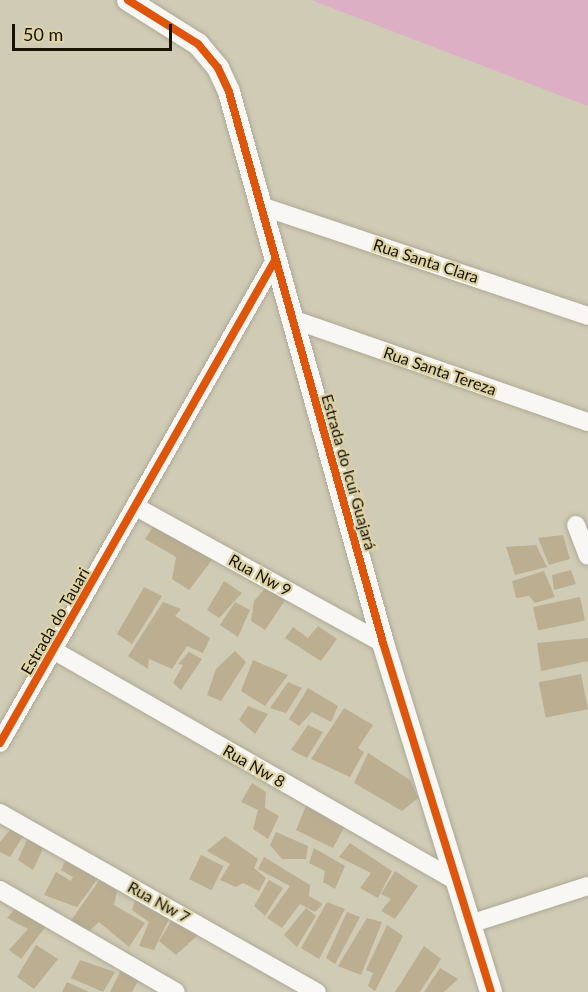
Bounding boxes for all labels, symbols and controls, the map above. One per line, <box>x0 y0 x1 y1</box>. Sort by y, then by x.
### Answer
scale bar <box>15 12 176 50</box>
text: 50 m <box>23 23 63 45</box>
street label: Rua Santa Clara <box>371 235 481 287</box>
street label: Rua Santa Tereza <box>381 343 499 399</box>
street label: Estrada do Icuí Guajará <box>318 392 380 552</box>
street label: Rua Nw 9 <box>225 550 295 600</box>
street label: Estrada do Tauari <box>17 564 93 678</box>
street label: Rua Nw 8 <box>219 741 289 791</box>
street label: Rua Nw 7 <box>124 877 194 927</box>

